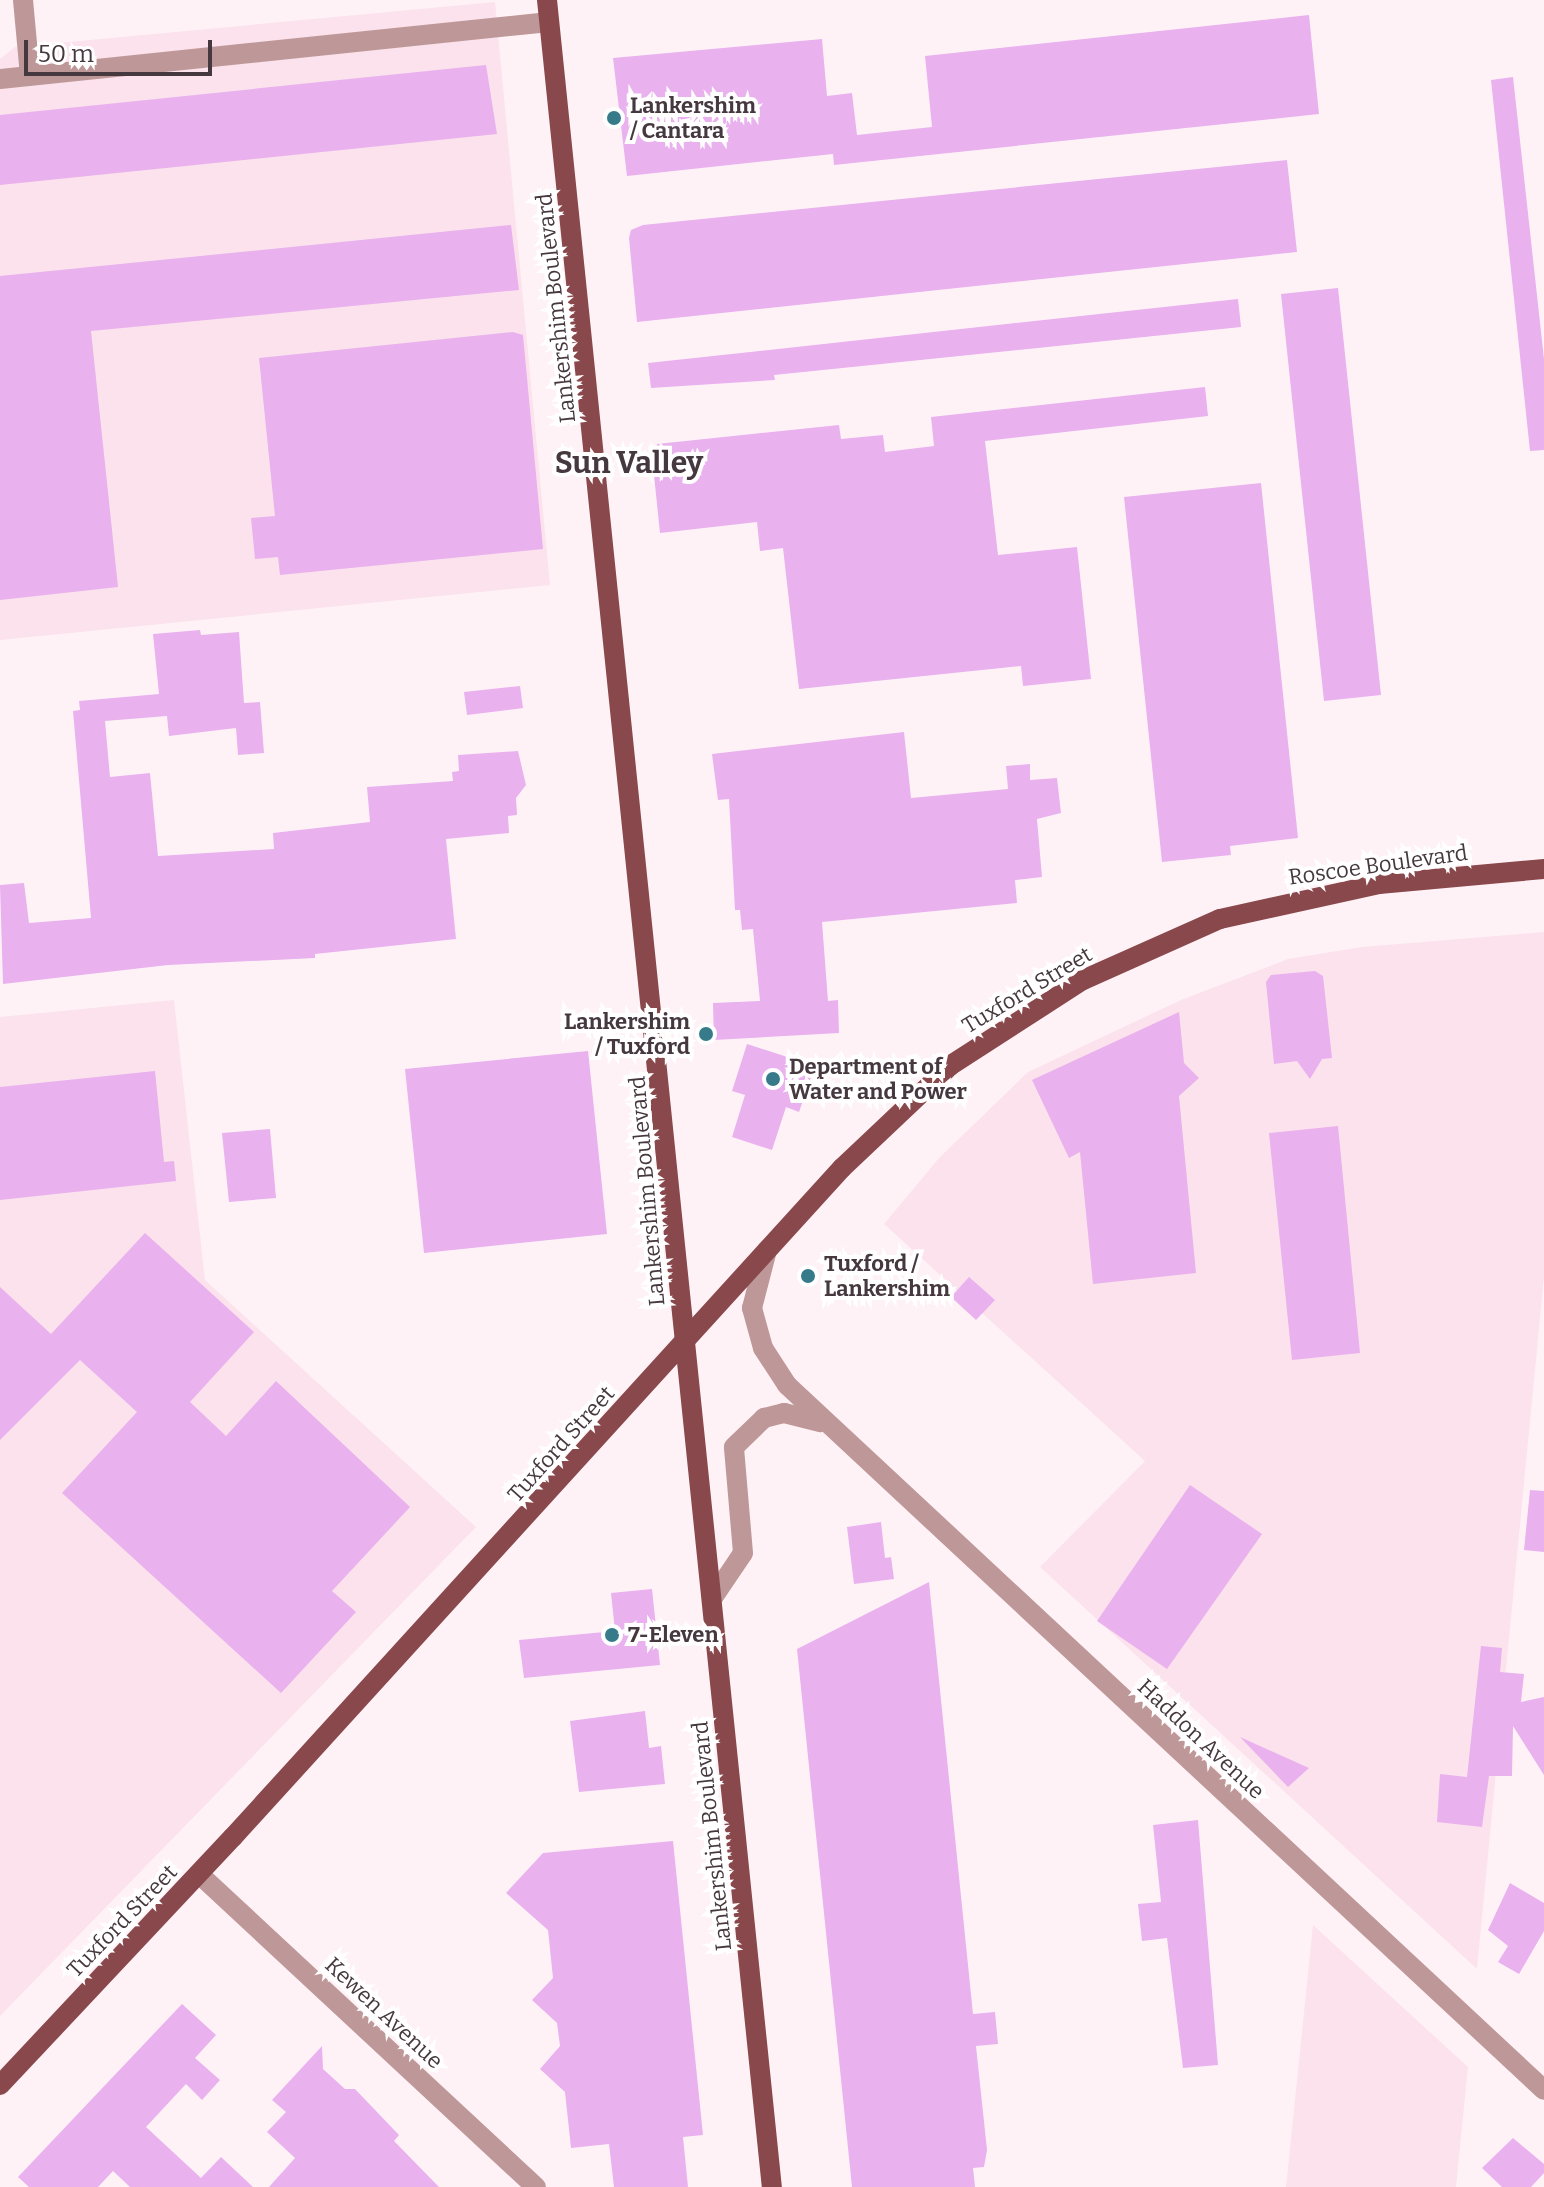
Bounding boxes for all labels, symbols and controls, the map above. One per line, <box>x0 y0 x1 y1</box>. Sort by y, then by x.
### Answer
scale bar <box>28 24 216 74</box>
text: 50 m <box>38 40 94 68</box>
place label: Lankershim / Cantara <box>630 92 756 144</box>
marker: Lankershim / Cantara <box>605 109 623 127</box>
street label: Lankershim Boulevard <box>531 192 581 424</box>
district label: Sun Valley <box>555 445 703 481</box>
street label: Roscoe Boulevard <box>1287 839 1469 891</box>
street label: Tuxford Street <box>957 941 1097 1039</box>
place label: Lankershim / Tuxford <box>564 1008 690 1060</box>
marker: Lankershim / Tuxford <box>697 1025 715 1043</box>
place label: Department of Water and Power <box>789 1053 967 1104</box>
marker: Department of Water and Power <box>764 1070 782 1088</box>
street label: Lankershim Boulevard <box>624 1075 670 1307</box>
place label: Tuxford / Lankershim <box>824 1250 950 1302</box>
marker: Tuxford / Lankershim <box>799 1267 817 1285</box>
street label: Tuxford Street <box>502 1381 620 1507</box>
place label: 7-Eleven <box>628 1622 719 1648</box>
marker: 7-Eleven <box>603 1626 621 1644</box>
street label: Haddon Avenue <box>1132 1674 1270 1804</box>
street label: Lankershim Boulevard <box>687 1720 737 1952</box>
street label: Tuxford Street <box>62 1859 182 1983</box>
street label: Kewen Avenue <box>320 1952 448 2074</box>

